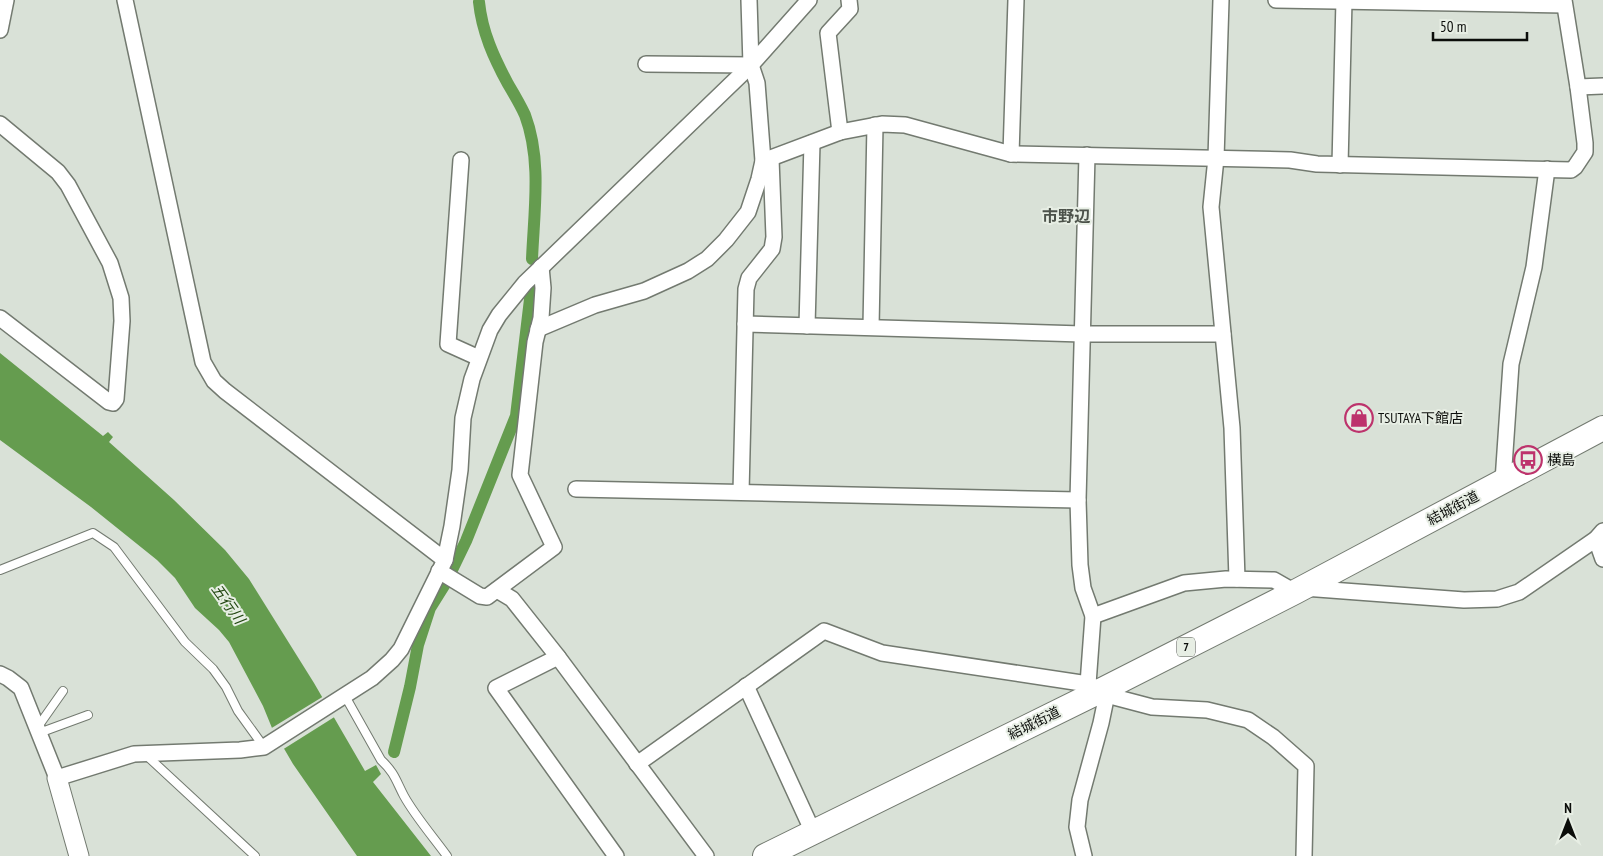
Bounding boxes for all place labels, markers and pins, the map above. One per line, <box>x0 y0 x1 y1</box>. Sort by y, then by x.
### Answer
shop icon: TSUTAYA下館店 <box>1344 403 1374 433</box>
place label: TSUTAYA下館店 <box>1378 409 1463 427</box>
bus stop icon: 横島 <box>1513 445 1543 475</box>
place label: 横島 <box>1547 451 1575 469</box>

